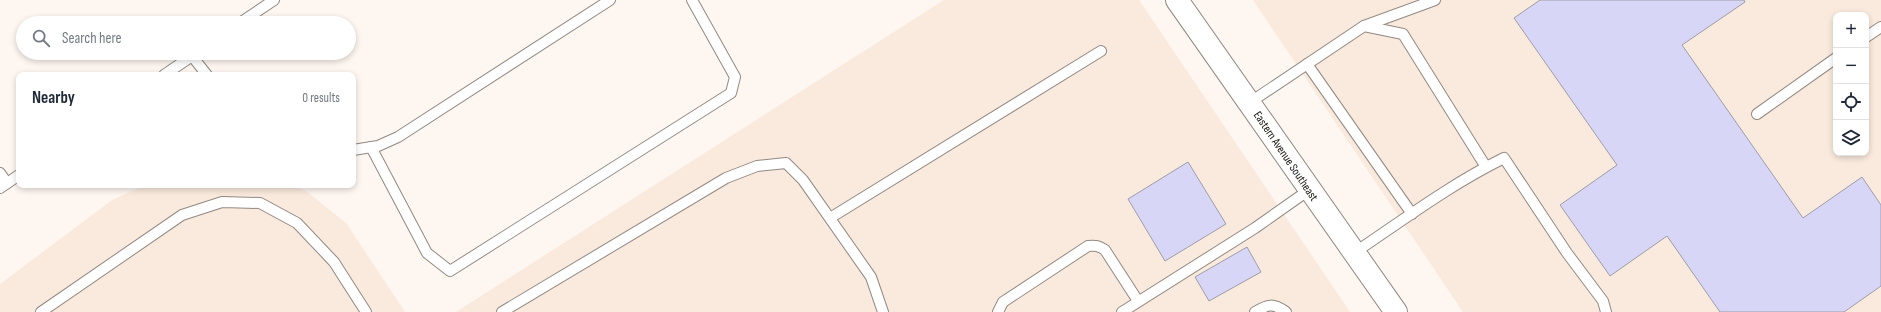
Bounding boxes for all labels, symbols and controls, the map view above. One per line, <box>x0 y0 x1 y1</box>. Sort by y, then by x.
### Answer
map controls <box>1833 12 1869 156</box>
button: + <box>1833 12 1869 48</box>
search box <box>16 16 356 60</box>
icon: search <box>30 27 52 49</box>
text: Search here <box>62 29 122 48</box>
button: − <box>1833 48 1869 84</box>
button: locate <box>1833 84 1869 120</box>
text: Nearby <box>32 88 75 108</box>
text: 0 results <box>302 90 340 106</box>
street label: Eastern Avenue Southeast <box>1250 108 1321 204</box>
button: layers <box>1833 120 1869 156</box>

